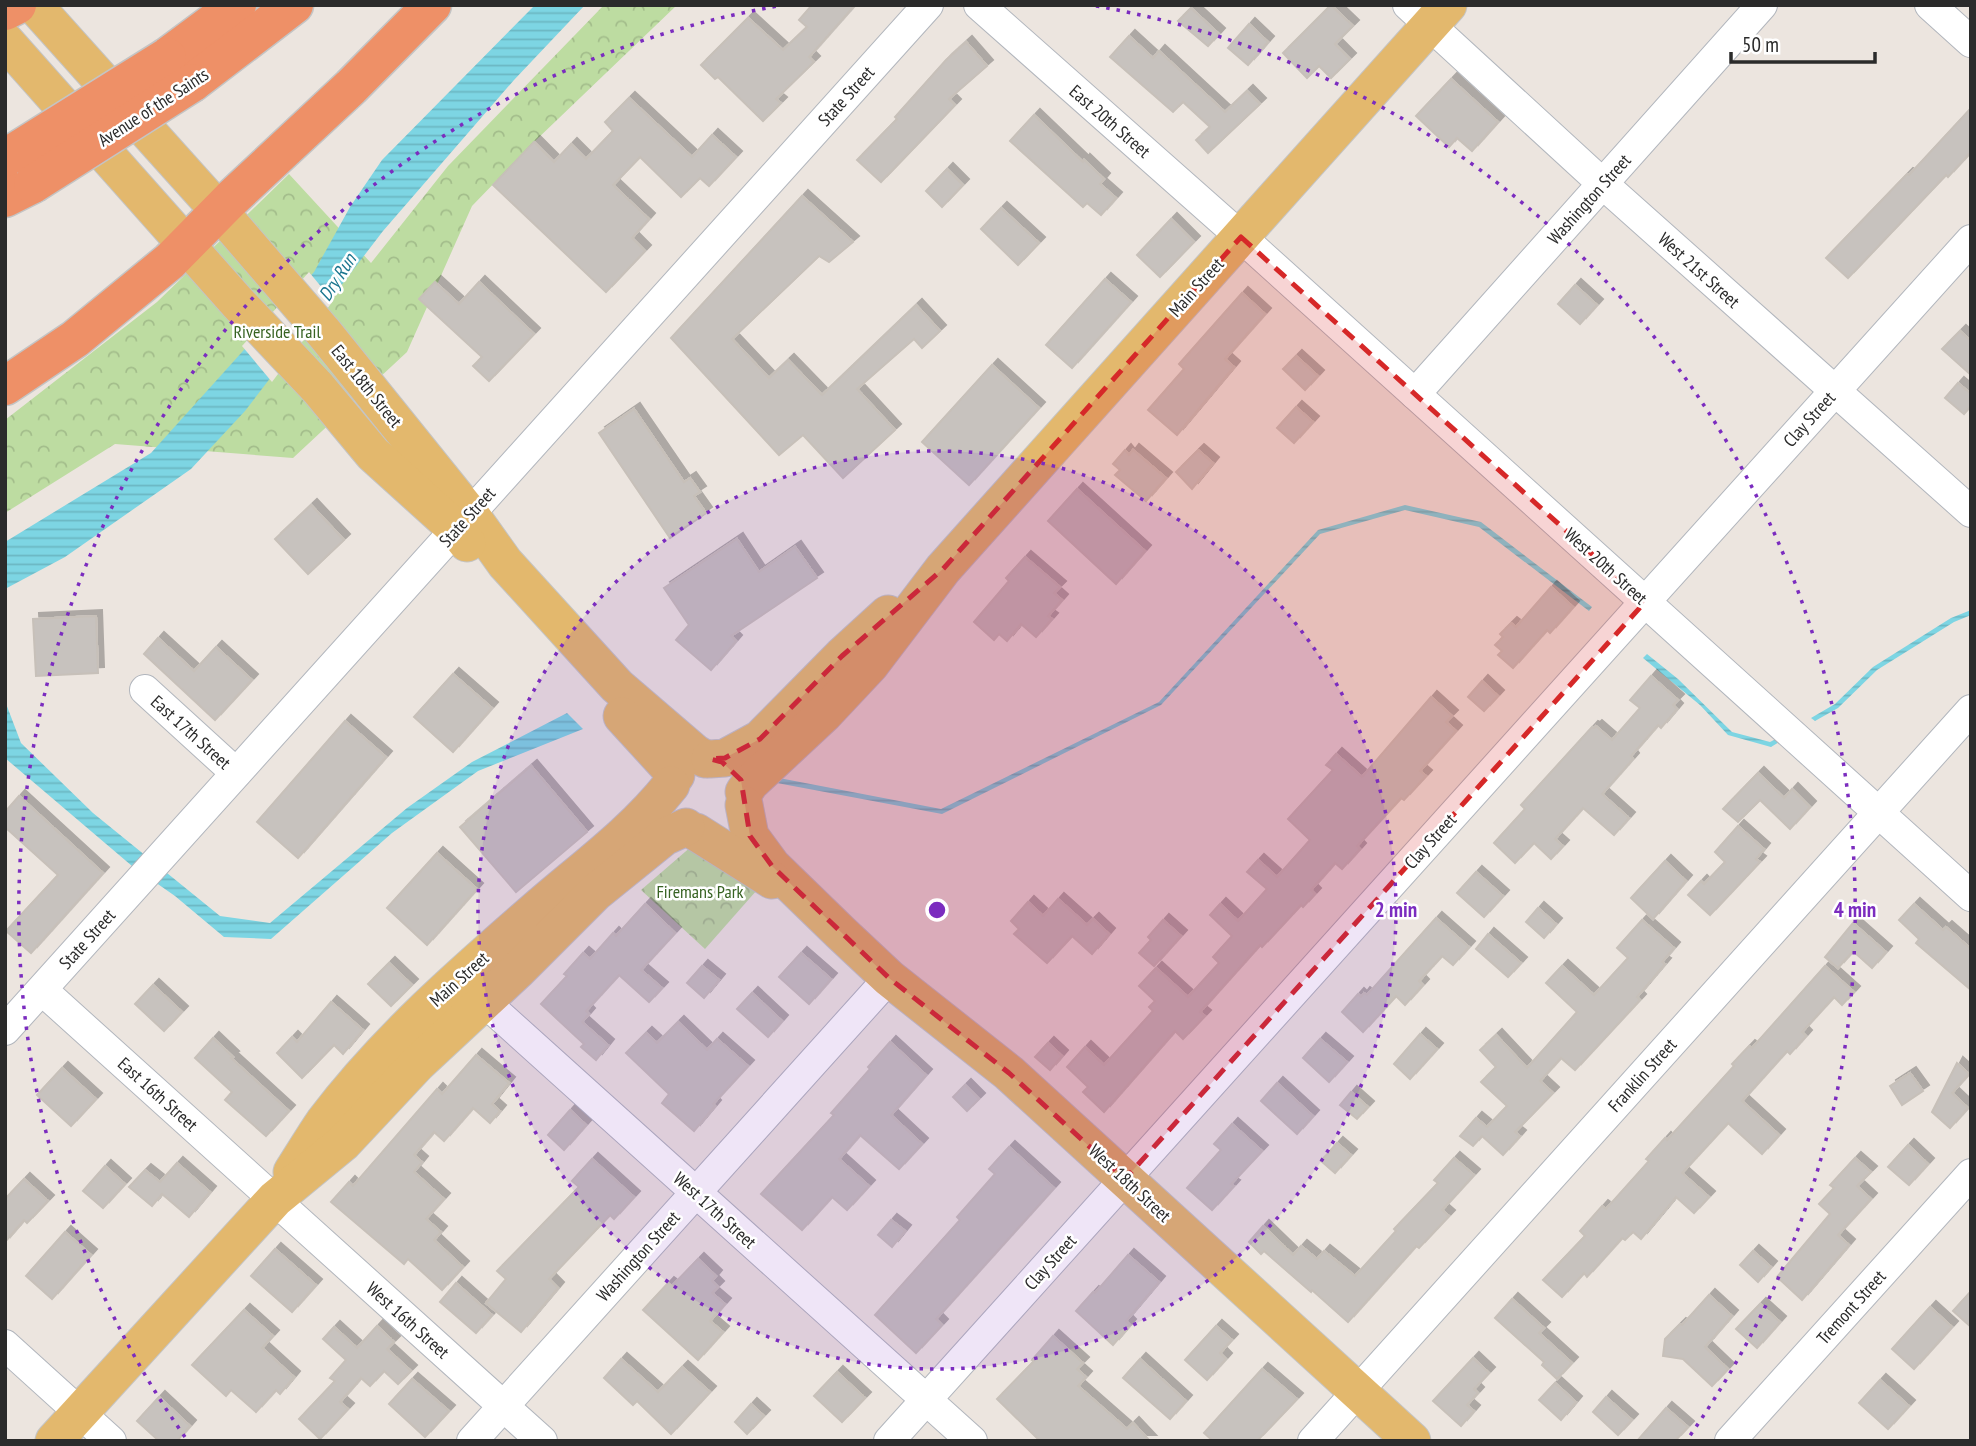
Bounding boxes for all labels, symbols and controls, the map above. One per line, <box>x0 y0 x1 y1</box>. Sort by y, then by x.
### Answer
scale bar <box>1731 21 1874 65</box>
text: 50 m <box>1742 31 1779 58</box>
street label: State Street <box>813 61 879 131</box>
street label: Avenue of the Saints <box>93 63 213 151</box>
street label: East 20th Street <box>1065 80 1155 162</box>
street label: Washington Street <box>1542 149 1636 249</box>
street label: West 21st Street <box>1653 227 1745 313</box>
water label: Dry Run <box>313 247 362 305</box>
street label: Main Street <box>1164 253 1229 321</box>
park label: Riverside Trail <box>233 320 321 343</box>
street label: East 18th Street <box>327 340 407 432</box>
street label: Clay Street <box>1778 386 1840 452</box>
street label: State Street <box>434 482 500 552</box>
street label: West 20th Street <box>1560 523 1652 609</box>
street label: East 17th Street <box>146 690 236 774</box>
street label: Clay Street <box>1399 808 1461 874</box>
park label: Firemans Park <box>656 880 744 903</box>
text: 2 min <box>1375 896 1417 923</box>
text: 4 min <box>1834 896 1876 923</box>
centre of rings <box>925 898 949 922</box>
street label: State Street <box>54 904 120 974</box>
street label: Main Street <box>425 946 493 1011</box>
street label: Franklin Street <box>1603 1033 1681 1117</box>
street label: East 16th Street <box>113 1052 203 1136</box>
street label: West 18th Street <box>1084 1139 1176 1227</box>
street label: West 17th Street <box>669 1167 761 1253</box>
street label: Washington Street <box>591 1206 685 1306</box>
street label: Clay Street <box>1019 1229 1081 1295</box>
street label: Tremont Street <box>1812 1265 1890 1349</box>
street label: West 16th Street <box>362 1277 454 1363</box>

